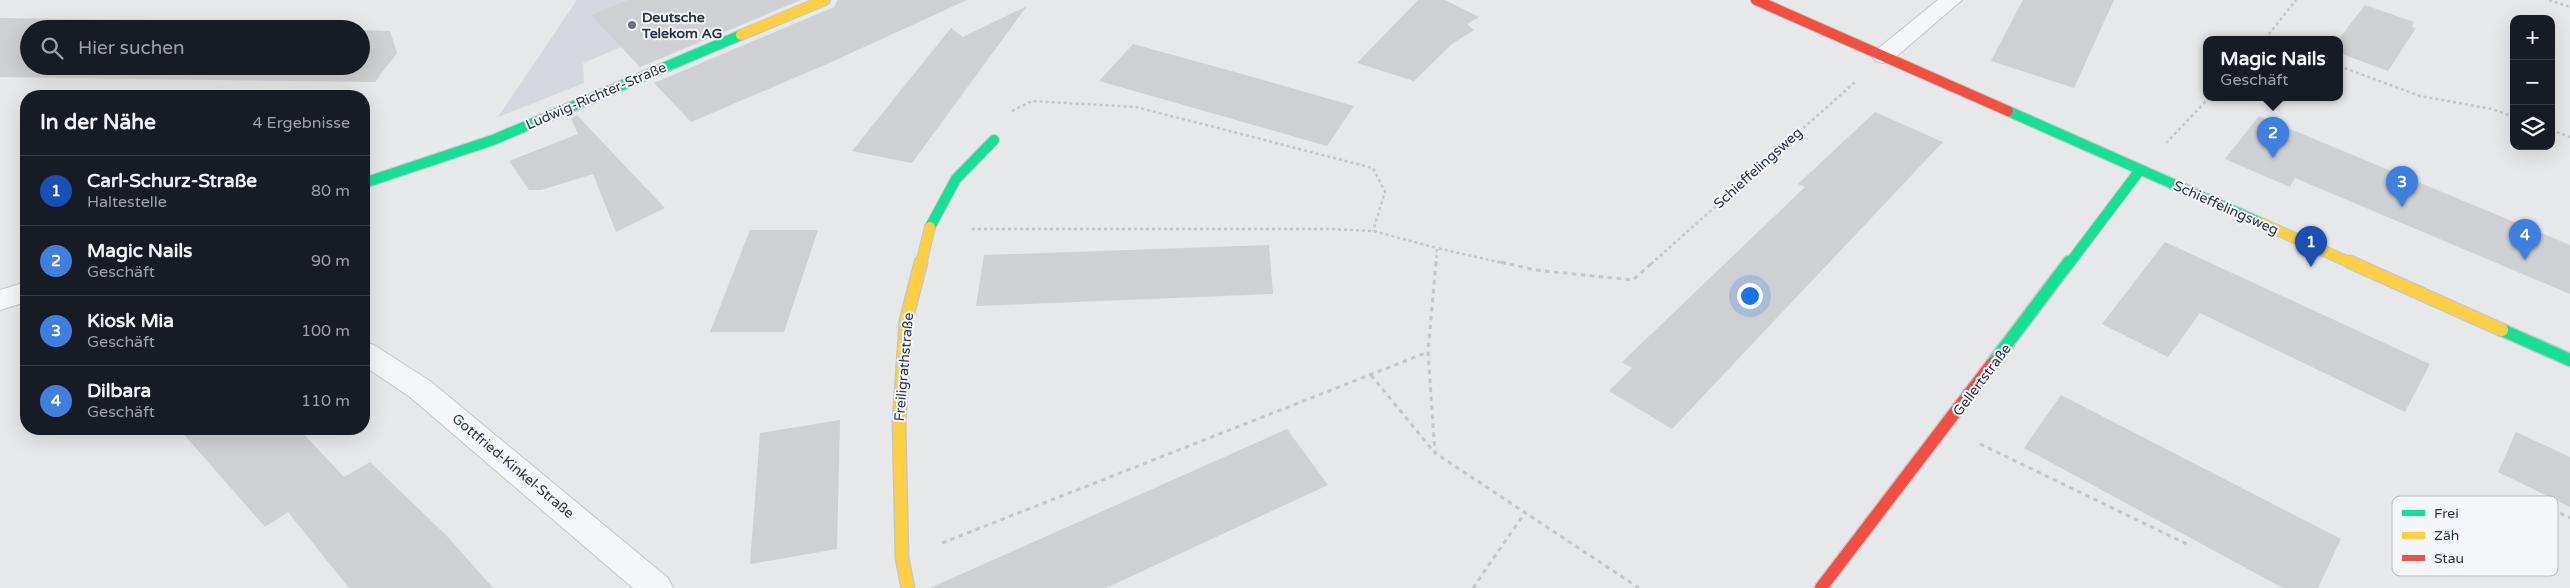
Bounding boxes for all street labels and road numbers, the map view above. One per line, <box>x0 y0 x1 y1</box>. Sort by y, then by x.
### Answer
street label: Ludwig-Richter-Straße <box>523 59 669 133</box>
street label: Schieffelingsweg <box>1710 124 1806 212</box>
street label: Schieffelingsweg <box>2171 177 2281 239</box>
street label: Freiligrathstraße <box>891 312 917 422</box>
street label: Gellertstraße <box>1949 341 2015 419</box>
street label: Gottfried-Kinkel-Straße <box>449 410 577 522</box>

